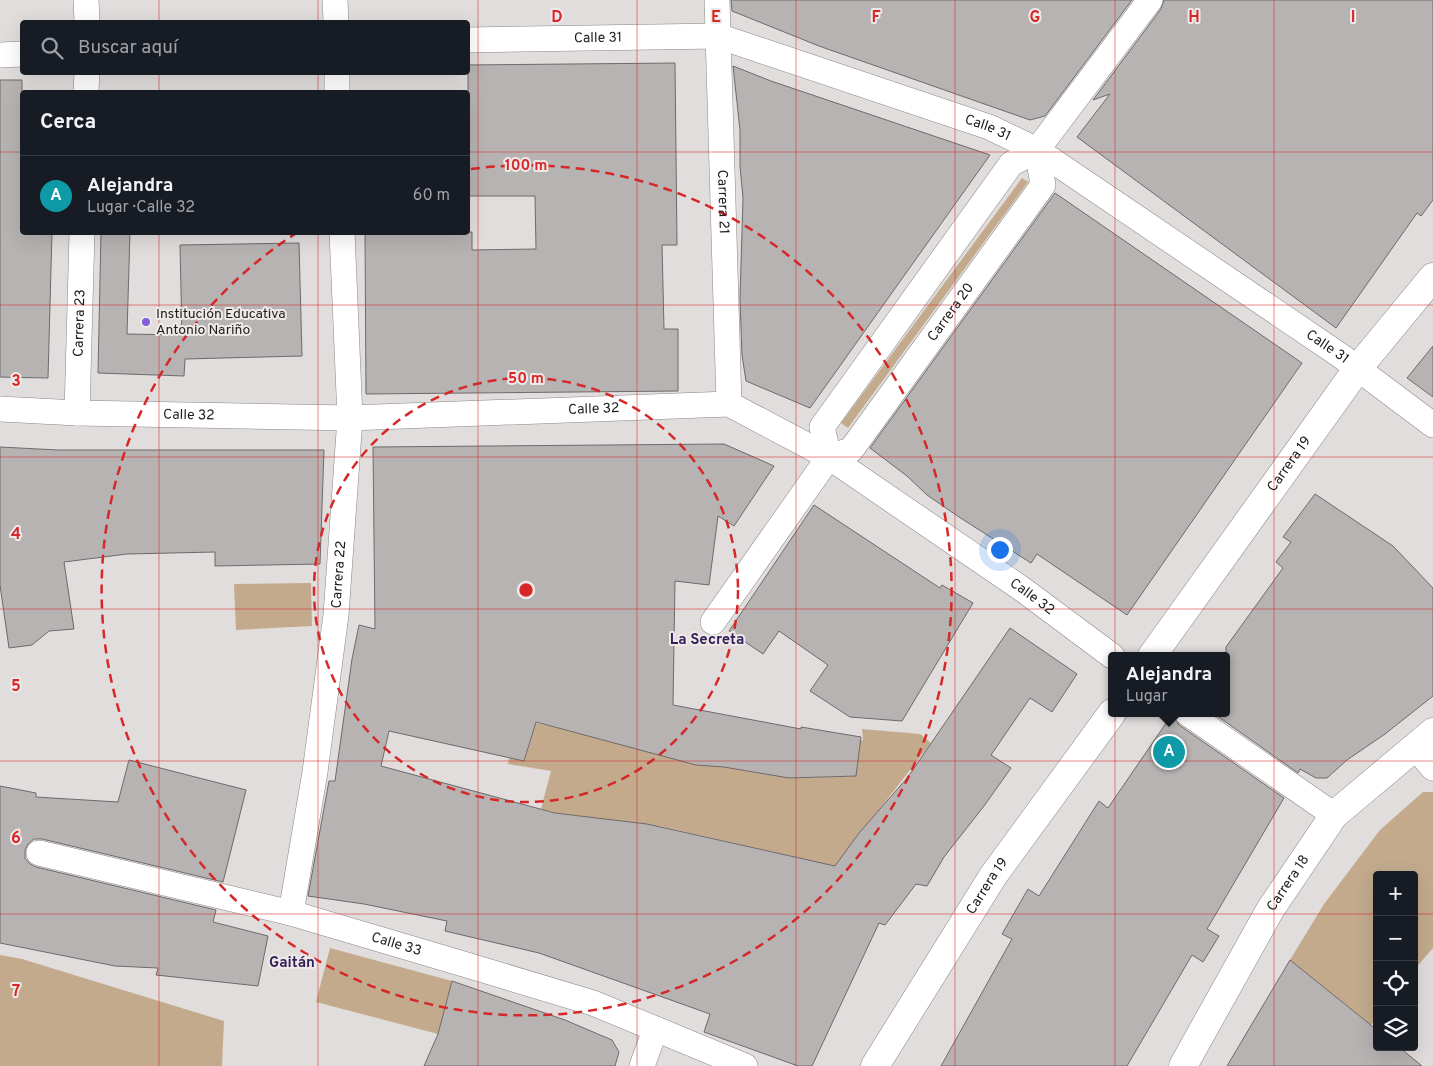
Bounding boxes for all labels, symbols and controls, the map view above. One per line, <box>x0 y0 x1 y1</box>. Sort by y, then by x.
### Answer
text: D <box>551 8 563 28</box>
text: E <box>711 8 721 28</box>
text: F <box>871 8 881 28</box>
text: G <box>1030 8 1040 28</box>
text: H <box>1188 8 1200 28</box>
text: I <box>1351 8 1355 28</box>
search box <box>20 20 470 75</box>
street label: Calle 31 <box>574 29 622 47</box>
icon: search <box>38 34 66 62</box>
text: Buscar aquí <box>78 36 178 60</box>
text: Cerca <box>40 109 96 136</box>
street label: Calle 31 <box>963 111 1014 145</box>
text: 100 m <box>505 157 547 176</box>
street label: Carrera 21 <box>714 169 732 234</box>
text: Alejandra <box>87 174 173 198</box>
text: A <box>50 186 62 206</box>
text: 60 m <box>413 186 450 206</box>
text: Lugar · Calle 32 <box>87 198 195 218</box>
street label: Carrera 20 <box>924 280 978 345</box>
street label: Carrera 23 <box>70 289 89 357</box>
place label: Institución Educativa Antonio Nariño <box>156 306 286 339</box>
marker: Institución Educativa Antonio Nariño <box>140 316 152 328</box>
street label: Calle 31 <box>1303 326 1352 367</box>
text: 50 m <box>508 370 544 389</box>
text: 3 <box>11 372 21 392</box>
street label: Calle 32 <box>568 400 620 418</box>
street label: Calle 32 <box>163 406 215 424</box>
street label: Carrera 19 <box>1264 433 1315 495</box>
text: 4 <box>11 525 21 545</box>
your location <box>987 537 1013 563</box>
street label: Carrera 22 <box>328 540 350 609</box>
street label: Calle 32 <box>1006 575 1058 619</box>
centre of rings <box>517 581 535 599</box>
district label: La Secreta <box>670 631 744 650</box>
popup <box>1108 652 1230 717</box>
text: Alejandra <box>1126 663 1212 687</box>
text: 5 <box>11 677 21 697</box>
text: Lugar <box>1126 687 1168 707</box>
pin: A <box>1153 733 1185 771</box>
text: 6 <box>11 829 21 849</box>
street label: Carrera 18 <box>1263 852 1313 915</box>
street label: Carrera 19 <box>963 854 1012 918</box>
map controls <box>1373 871 1418 1051</box>
button: + <box>1373 871 1418 916</box>
button: − <box>1373 916 1418 961</box>
street label: Calle 33 <box>369 929 424 960</box>
district label: Gaitán <box>269 954 315 973</box>
button: locate <box>1373 961 1418 1006</box>
text: 7 <box>12 982 20 1002</box>
button: layers <box>1373 1006 1418 1051</box>

